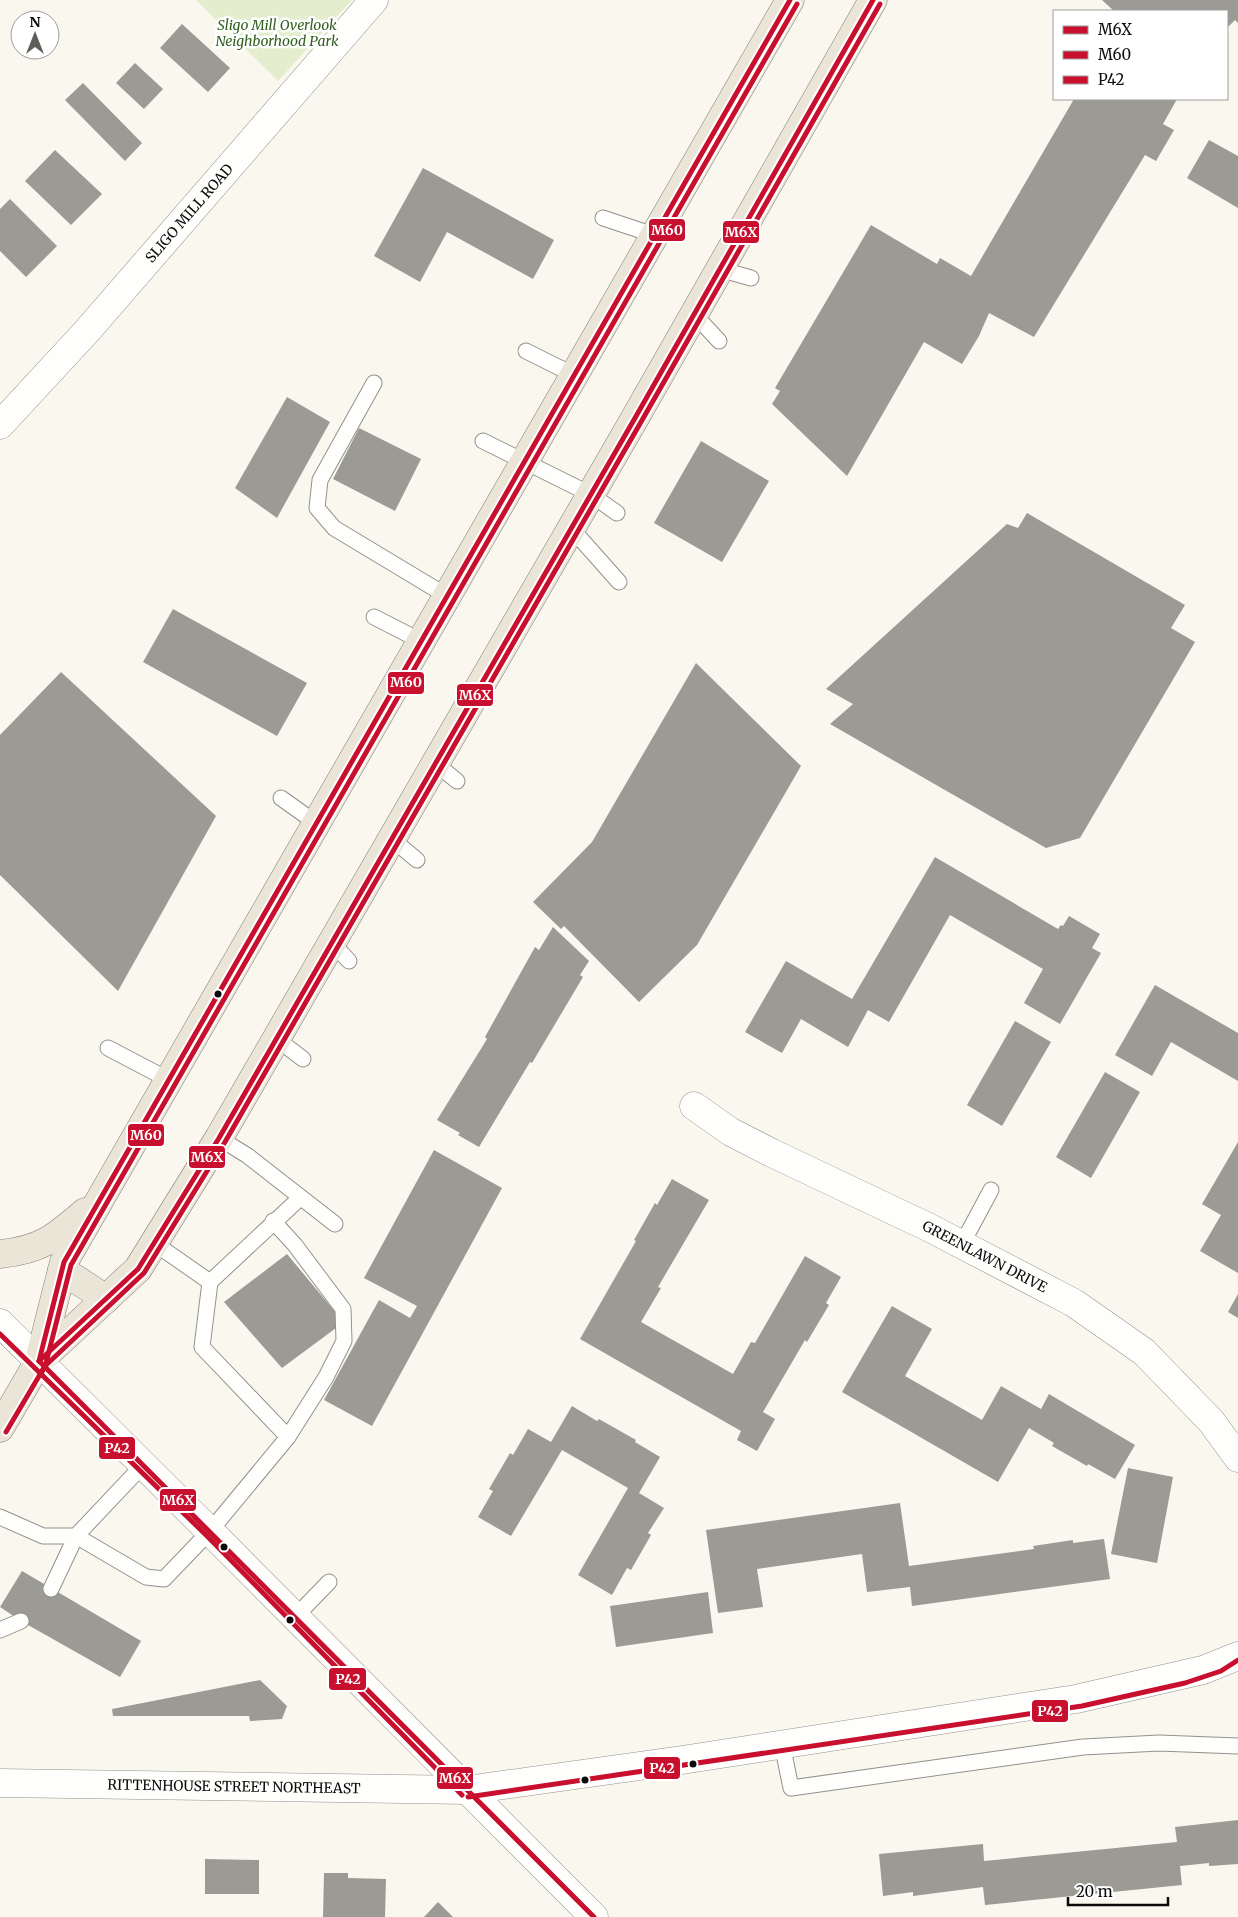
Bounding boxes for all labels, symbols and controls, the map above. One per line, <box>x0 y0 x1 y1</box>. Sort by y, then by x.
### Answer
north arrow <box>10 10 60 60</box>
legend <box>1053 10 1228 100</box>
text: N <box>29 13 41 31</box>
park label: Sligo Mill Overlook Neighborhood Park <box>215 16 339 50</box>
text: M6X <box>1098 20 1132 39</box>
text: M60 <box>1098 45 1131 64</box>
text: P42 <box>1098 70 1124 89</box>
street label: SLIGO MILL ROAD <box>141 160 237 266</box>
line badge: M60 <box>648 218 686 242</box>
line badge: M6X <box>722 220 760 244</box>
text: M60 <box>651 221 683 239</box>
text: M6X <box>725 223 758 241</box>
line badge: M60 <box>387 671 425 695</box>
text: M60 <box>390 673 422 691</box>
line badge: M6X <box>456 683 494 707</box>
text: M6X <box>459 686 492 704</box>
unlabelled marker <box>213 989 223 999</box>
line badge: M60 <box>127 1123 165 1147</box>
text: M60 <box>130 1126 162 1144</box>
line badge: M6X <box>188 1145 226 1169</box>
text: M6X <box>191 1148 224 1166</box>
street label: GREENLAWN DRIVE <box>919 1217 1051 1297</box>
line badge: P42 <box>98 1436 136 1460</box>
text: P42 <box>104 1439 130 1457</box>
line badge: M6X <box>159 1488 197 1512</box>
text: M6X <box>162 1491 195 1509</box>
unlabelled marker <box>219 1542 229 1552</box>
unlabelled marker <box>285 1615 295 1625</box>
line badge: P42 <box>328 1667 367 1691</box>
text: P42 <box>335 1670 361 1688</box>
line badge: P42 <box>1031 1699 1069 1723</box>
text: P42 <box>1037 1702 1063 1720</box>
line badge: P42 <box>643 1756 681 1780</box>
text: P42 <box>649 1759 675 1777</box>
unlabelled marker <box>688 1759 698 1769</box>
line badge: M6X <box>436 1766 474 1790</box>
text: M6X <box>439 1769 472 1787</box>
unlabelled marker <box>580 1775 590 1785</box>
street label: RITTENHOUSE STREET NORTHEAST <box>107 1776 361 1797</box>
scale bar <box>1068 1874 1168 1906</box>
text: 20 m <box>1076 1882 1113 1901</box>

